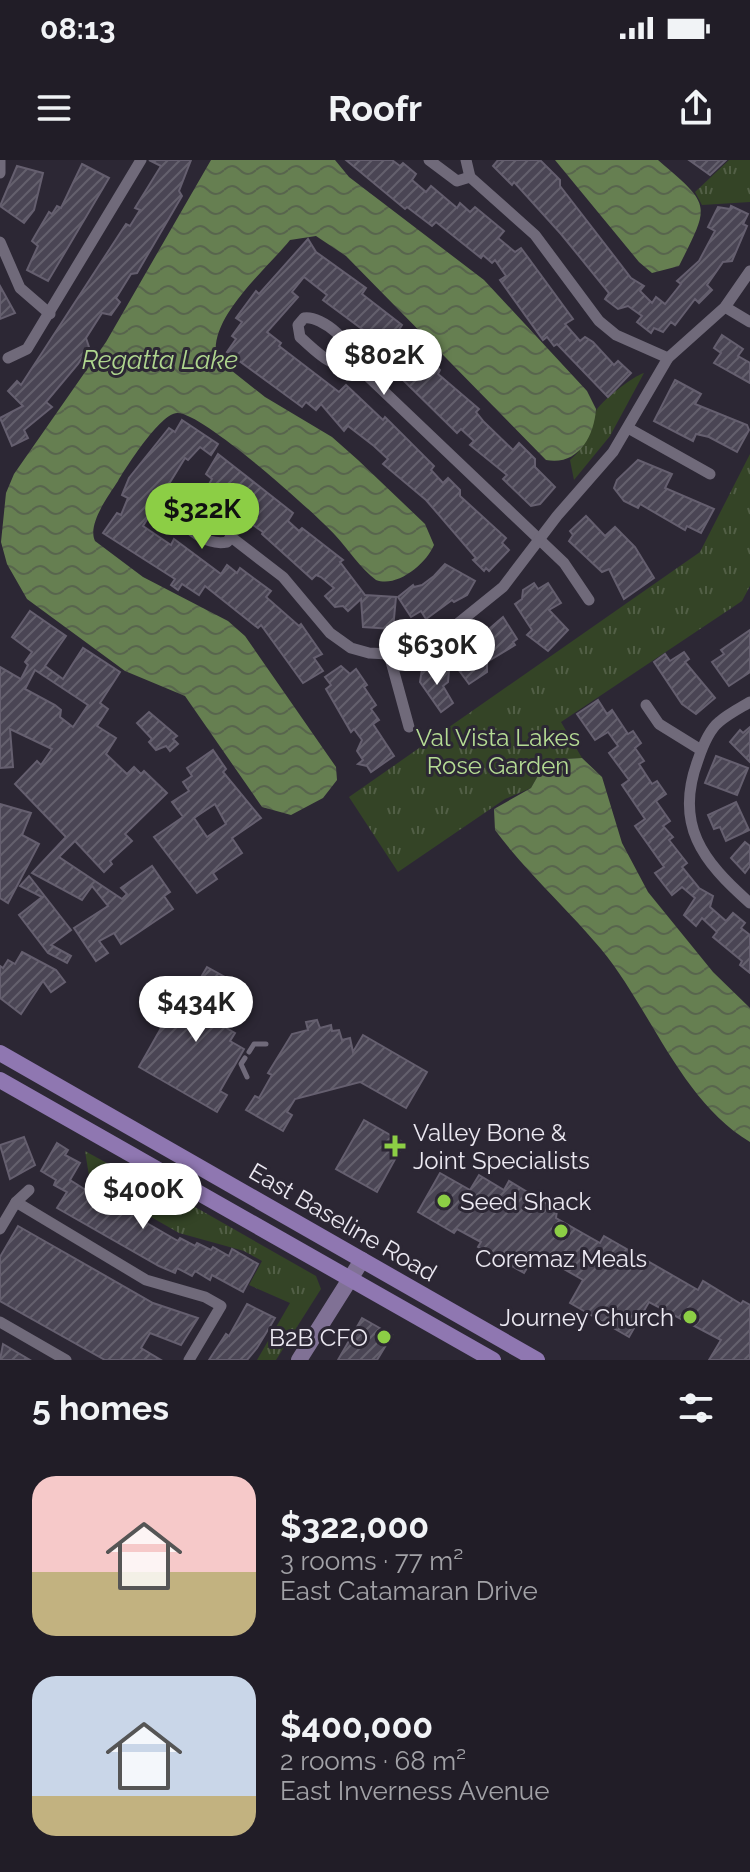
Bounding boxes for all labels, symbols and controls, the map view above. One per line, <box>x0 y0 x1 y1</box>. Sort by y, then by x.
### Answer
text: 08:13 <box>40 11 116 46</box>
icon: menu <box>32 86 76 130</box>
icon: share <box>674 86 718 130</box>
text: Roofr <box>328 87 422 129</box>
pin: $802K <box>328 329 440 397</box>
text: $802K <box>344 340 424 370</box>
water label: Regatta Lake <box>82 345 238 375</box>
pin: $322K <box>146 483 258 551</box>
text: $322K <box>163 494 241 524</box>
pin: $630K <box>381 619 493 687</box>
text: $630K <box>397 630 477 660</box>
park label: Val Vista Lakes Rose Garden <box>416 723 580 780</box>
pin: $434K <box>140 976 252 1044</box>
text: $434K <box>157 987 235 1017</box>
place label: Valley Bone & Joint Specialists <box>413 1118 590 1175</box>
marker: Valley Bone & Joint Specialists <box>384 1135 406 1157</box>
street label: East Baseline Road <box>244 1157 442 1287</box>
pin: $400K <box>87 1163 199 1231</box>
text: $400K <box>103 1174 183 1204</box>
place label: Seed Shack <box>460 1187 592 1216</box>
marker: Seed Shack <box>435 1192 453 1210</box>
marker: Coremaz Meals <box>552 1222 570 1240</box>
place label: Coremaz Meals <box>475 1244 647 1273</box>
place label: Journey Church <box>500 1303 674 1332</box>
marker: Journey Church <box>681 1308 699 1326</box>
place label: B2B CFO <box>269 1323 368 1352</box>
marker: B2B CFO <box>375 1328 393 1346</box>
icon: filters <box>674 1386 718 1430</box>
text: 5 homes <box>32 1388 169 1428</box>
text: $322,000 <box>280 1506 429 1546</box>
icon: home <box>96 1508 192 1604</box>
text: 3 rooms · 77 m² <box>280 1546 463 1576</box>
text: East Catamaran Drive <box>280 1576 538 1606</box>
text: $400,000 <box>280 1706 433 1746</box>
icon: home <box>96 1708 192 1804</box>
text: 2 rooms · 68 m² <box>280 1746 466 1776</box>
text: East Inverness Avenue <box>280 1776 550 1806</box>

